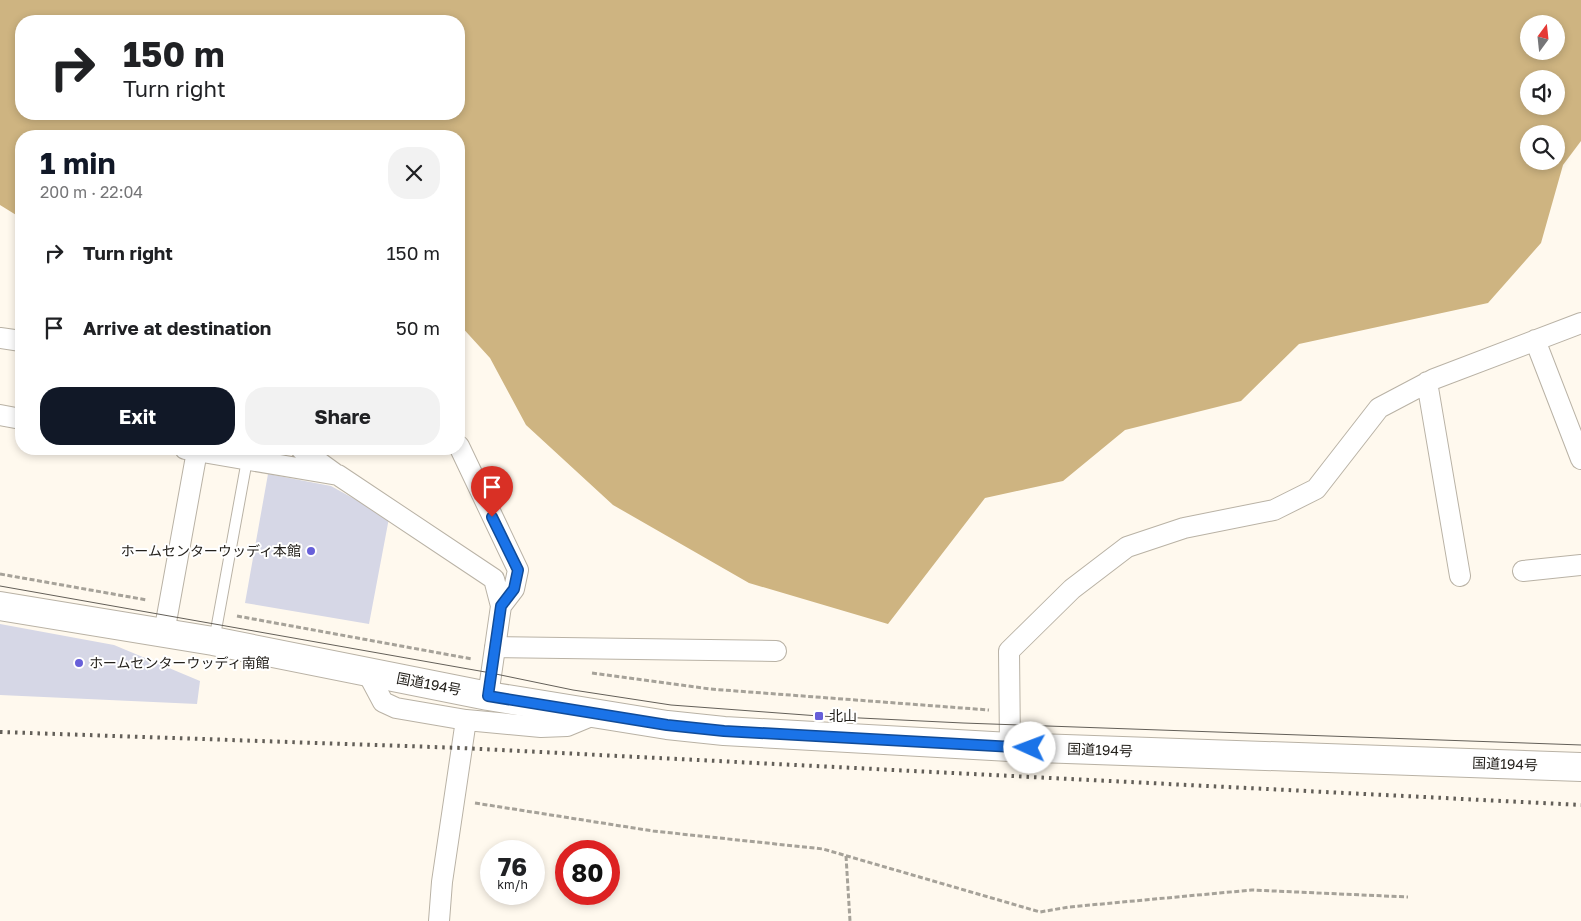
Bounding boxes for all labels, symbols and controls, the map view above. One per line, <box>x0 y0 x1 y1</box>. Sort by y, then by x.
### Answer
north arrow <box>1520 15 1565 60</box>
map controls <box>1520 15 1565 170</box>
text: 150 m <box>123 33 225 75</box>
icon: right <box>40 35 105 100</box>
button: sound <box>1520 70 1565 115</box>
text: Turn right <box>123 75 226 102</box>
button: search <box>1520 125 1565 170</box>
text: 1 min <box>40 145 116 181</box>
button: close <box>388 147 440 199</box>
text: 200 m · 22:04 <box>40 182 143 202</box>
icon: right <box>40 239 68 267</box>
text: Turn right <box>83 241 173 264</box>
text: 150 m <box>386 241 440 264</box>
icon: arrive <box>40 314 68 342</box>
text: Arrive at destination <box>83 316 271 339</box>
text: 50 m <box>396 316 440 339</box>
button: Exit <box>40 387 235 445</box>
button: Share <box>245 387 440 445</box>
pin <box>471 466 513 517</box>
icon: arrive <box>478 473 506 501</box>
place label: ホームセンターウッディ本館 <box>120 542 301 559</box>
marker: ホームセンターウッディ本館 <box>305 545 317 557</box>
place label: ホームセンターウッディ南館 <box>89 654 270 671</box>
marker: ホームセンターウッディ南館 <box>73 657 85 669</box>
street label: 国道194号 <box>395 669 463 698</box>
place label: 北山 <box>829 707 857 724</box>
marker: 北山 <box>813 710 825 722</box>
position arrow <box>1003 721 1055 773</box>
street label: 国道194号 <box>1067 740 1133 759</box>
street label: 国道194号 <box>1472 754 1538 773</box>
speed limit sign: 80 <box>555 840 620 905</box>
text: 76 <box>498 851 527 882</box>
text: km/h <box>497 877 528 892</box>

